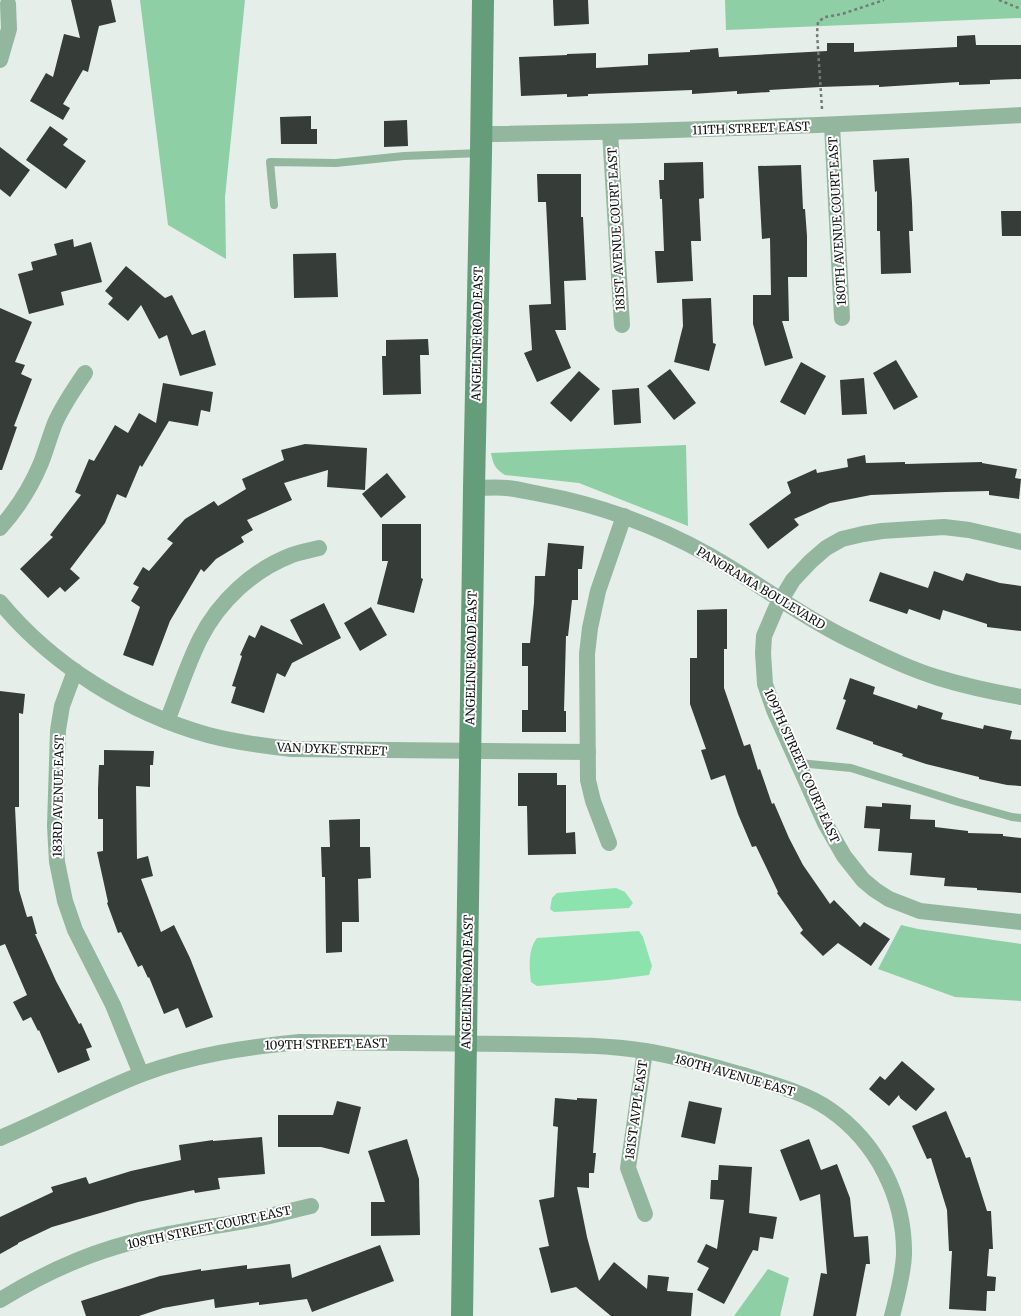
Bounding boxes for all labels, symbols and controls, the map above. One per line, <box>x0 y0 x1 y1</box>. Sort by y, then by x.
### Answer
street label: 111TH STREET EAST <box>692 118 811 138</box>
street label: 180TH AVENUE COURT EAST <box>825 135 849 306</box>
street label: 181ST AVENUE COURT EAST <box>604 146 628 311</box>
street label: ANGELINE ROAD EAST <box>468 266 486 402</box>
street label: PANORAMA BOULEVARD <box>694 544 828 632</box>
street label: ANGELINE ROAD EAST <box>462 590 480 726</box>
street label: 109TH STREET COURT EAST <box>761 687 843 846</box>
street label: 183RD AVENUE EAST <box>49 734 67 857</box>
street label: VAN DYKE STREET <box>276 740 388 758</box>
street label: ANGELINE ROAD EAST <box>458 914 476 1050</box>
street label: 109TH STREET EAST <box>265 1035 388 1053</box>
street label: 180TH AVENUE EAST <box>673 1051 798 1100</box>
street label: 181ST AVPL EAST <box>622 1059 650 1161</box>
street label: 108TH STREET COURT EAST <box>126 1202 293 1252</box>

